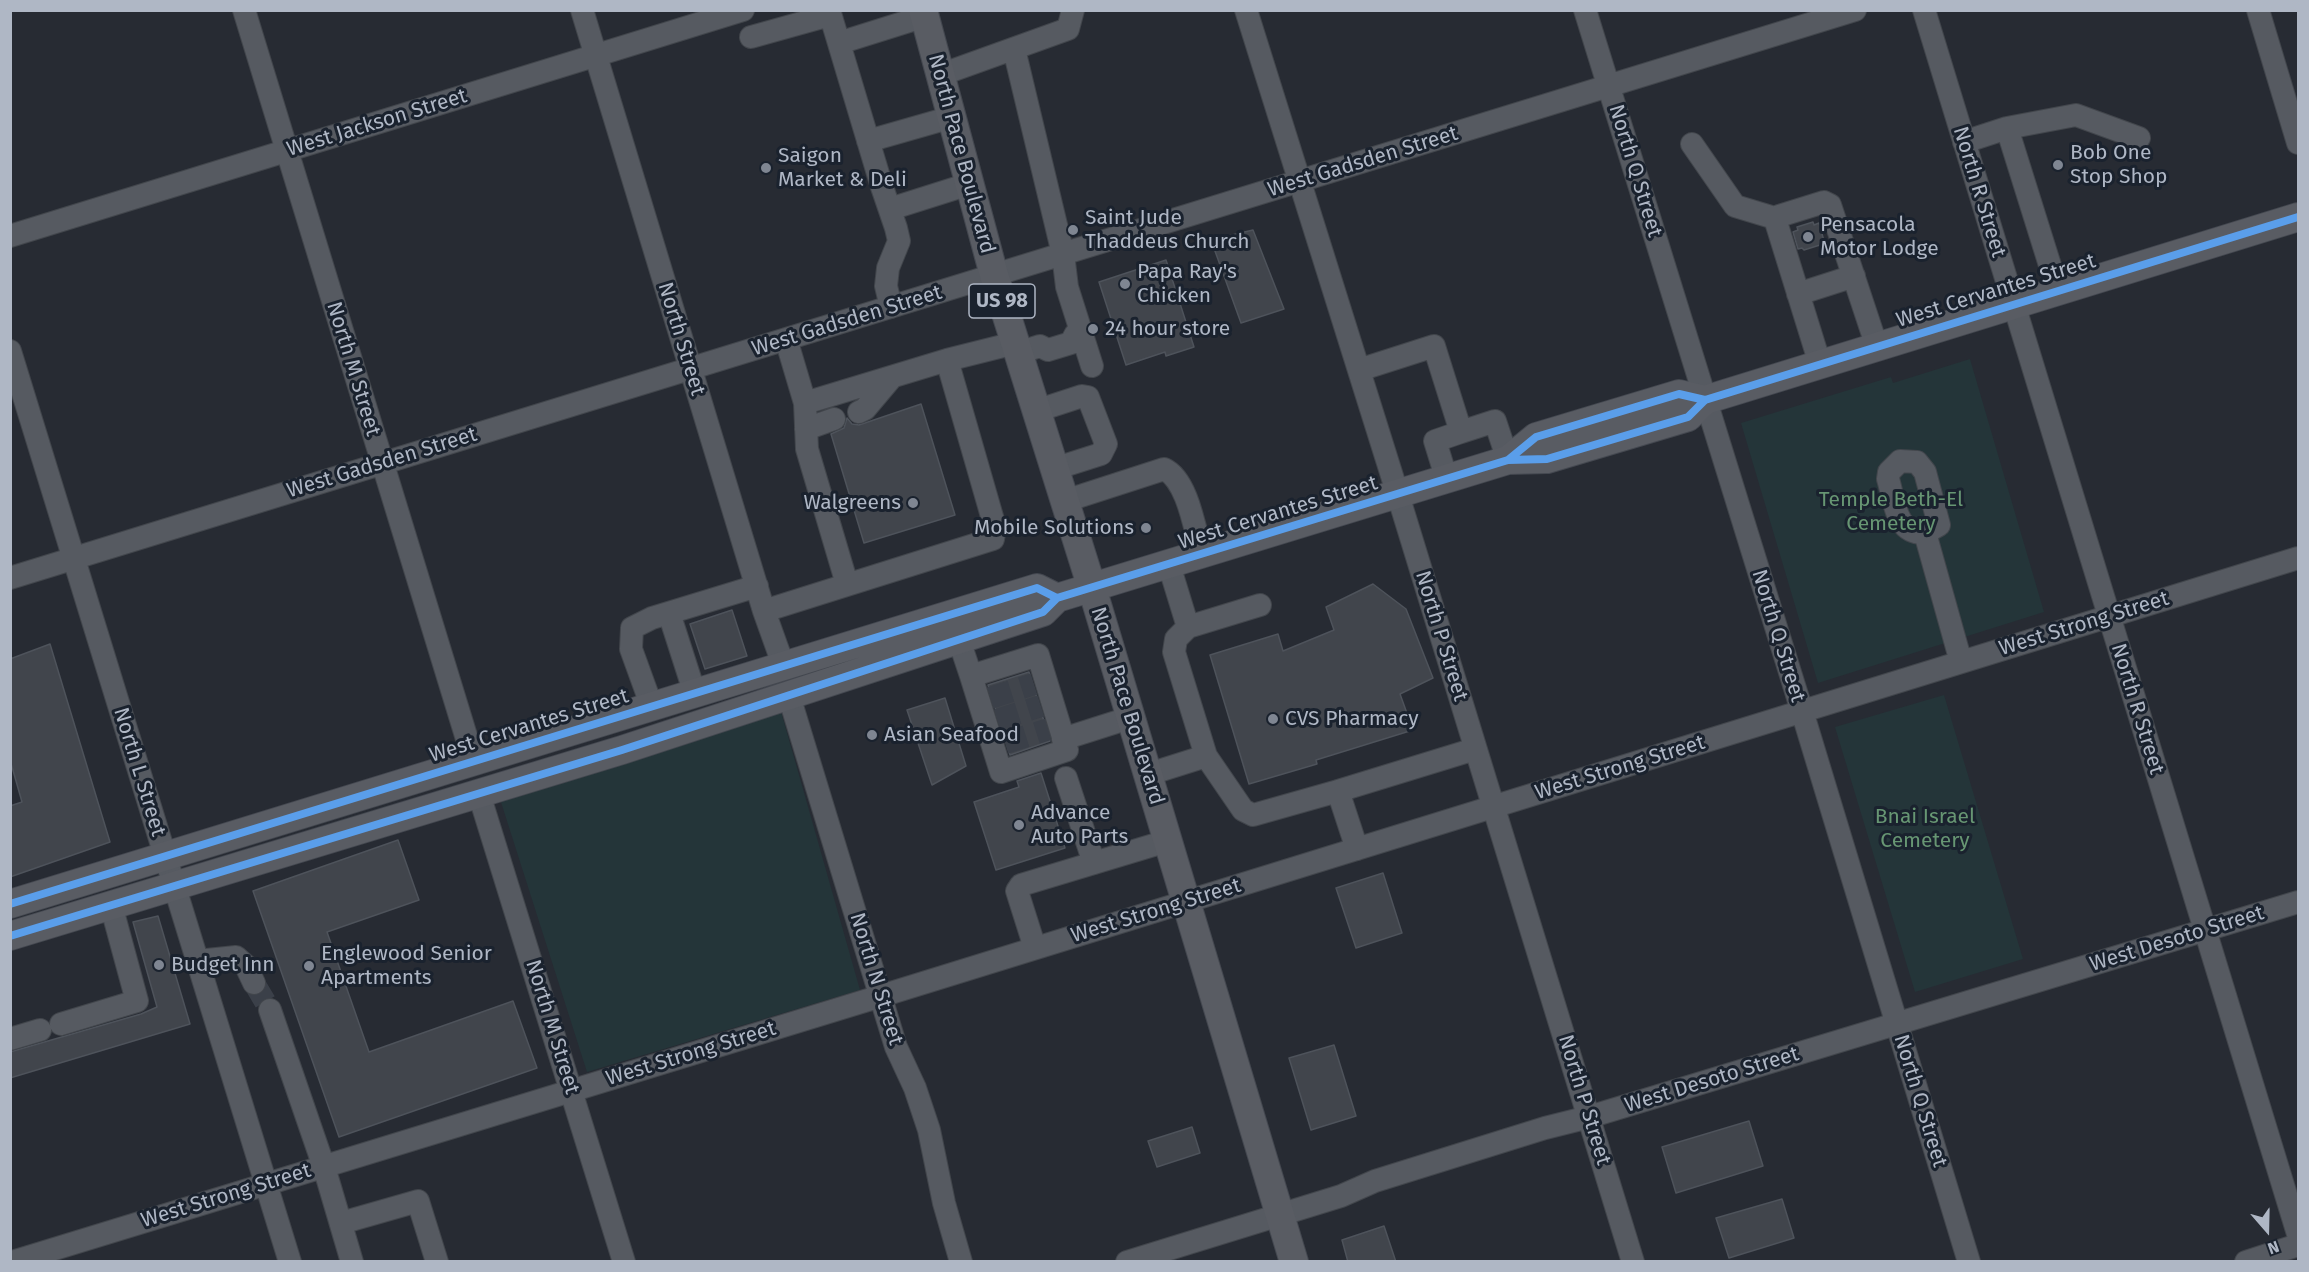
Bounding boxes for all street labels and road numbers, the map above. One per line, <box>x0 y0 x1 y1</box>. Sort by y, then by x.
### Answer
street label: North Pace Boulevard <box>922 52 1000 256</box>
street label: West Jackson Street <box>284 84 470 162</box>
street label: North Q Street <box>1603 102 1667 240</box>
street label: West Gadsden Street <box>1265 121 1461 203</box>
street label: North R Street <box>1947 124 2011 260</box>
street label: West Cervantes Street <box>1893 249 2099 333</box>
street label: North Street <box>652 279 710 399</box>
street label: West Gadsden Street <box>749 280 945 362</box>
road number: US 98 <box>969 284 1035 318</box>
street label: North M Street <box>321 299 385 439</box>
street label: West Gadsden Street <box>284 422 480 504</box>
street label: West Cervantes Street <box>1175 471 1381 555</box>
street label: North Q Street <box>1746 567 1810 705</box>
street label: North P Street <box>1409 568 1473 704</box>
street label: West Strong Street <box>1996 586 2172 662</box>
street label: North Pace Boulevard <box>1085 604 1169 808</box>
street label: North R Street <box>2105 641 2169 777</box>
street label: West Cervantes Street <box>426 684 632 768</box>
street label: North L Street <box>107 705 171 839</box>
street label: West Strong Street <box>1532 730 1708 806</box>
street label: West Strong Street <box>1068 873 1244 949</box>
street label: West Desoto Street <box>2087 901 2267 977</box>
street label: North N Street <box>844 910 908 1048</box>
street label: North M Street <box>520 957 584 1097</box>
street label: West Strong Street <box>603 1016 779 1092</box>
street label: North P Street <box>1552 1032 1616 1168</box>
street label: North Q Street <box>1888 1032 1952 1170</box>
street label: West Desoto Street <box>1622 1042 1802 1118</box>
street label: West Strong Street <box>138 1158 314 1234</box>

